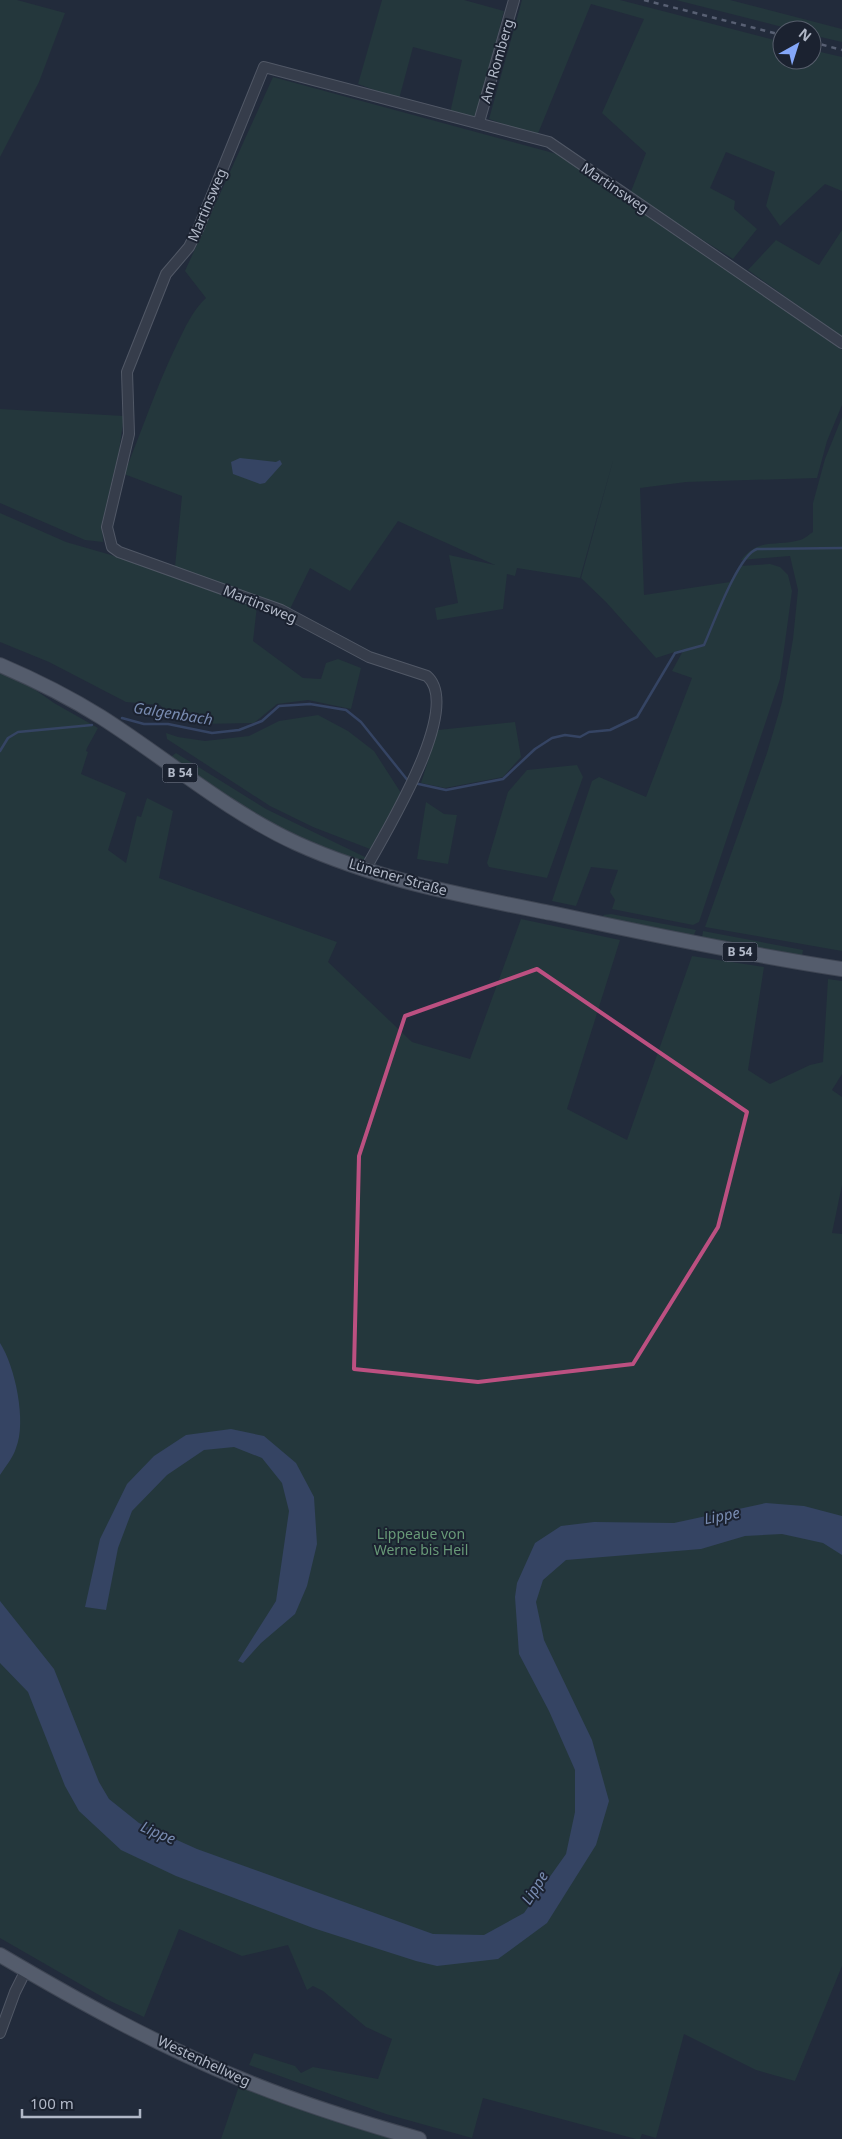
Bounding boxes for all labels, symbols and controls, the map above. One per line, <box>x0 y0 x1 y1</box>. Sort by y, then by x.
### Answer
street label: Am Romberg <box>475 17 518 105</box>
north arrow <box>772 20 822 70</box>
text: N <box>795 24 816 45</box>
street label: Martinsweg <box>578 158 653 217</box>
street label: Martinsweg <box>183 165 230 244</box>
street label: Martinsweg <box>221 580 300 627</box>
water label: Galgenbach <box>132 697 214 729</box>
road number: B 54 <box>162 764 198 782</box>
street label: Lünener Straße <box>347 853 450 900</box>
road number: B 54 <box>722 942 758 962</box>
water label: Lippe <box>702 1502 742 1528</box>
park label: Lippeaue von Werne bis Heil <box>374 1524 468 1559</box>
water label: Lippe <box>138 1816 179 1848</box>
water label: Lippe <box>516 1867 552 1908</box>
street label: Westenhellweg <box>155 2031 254 2090</box>
scale bar <box>22 2086 140 2118</box>
text: 100 m <box>30 2093 74 2113</box>

